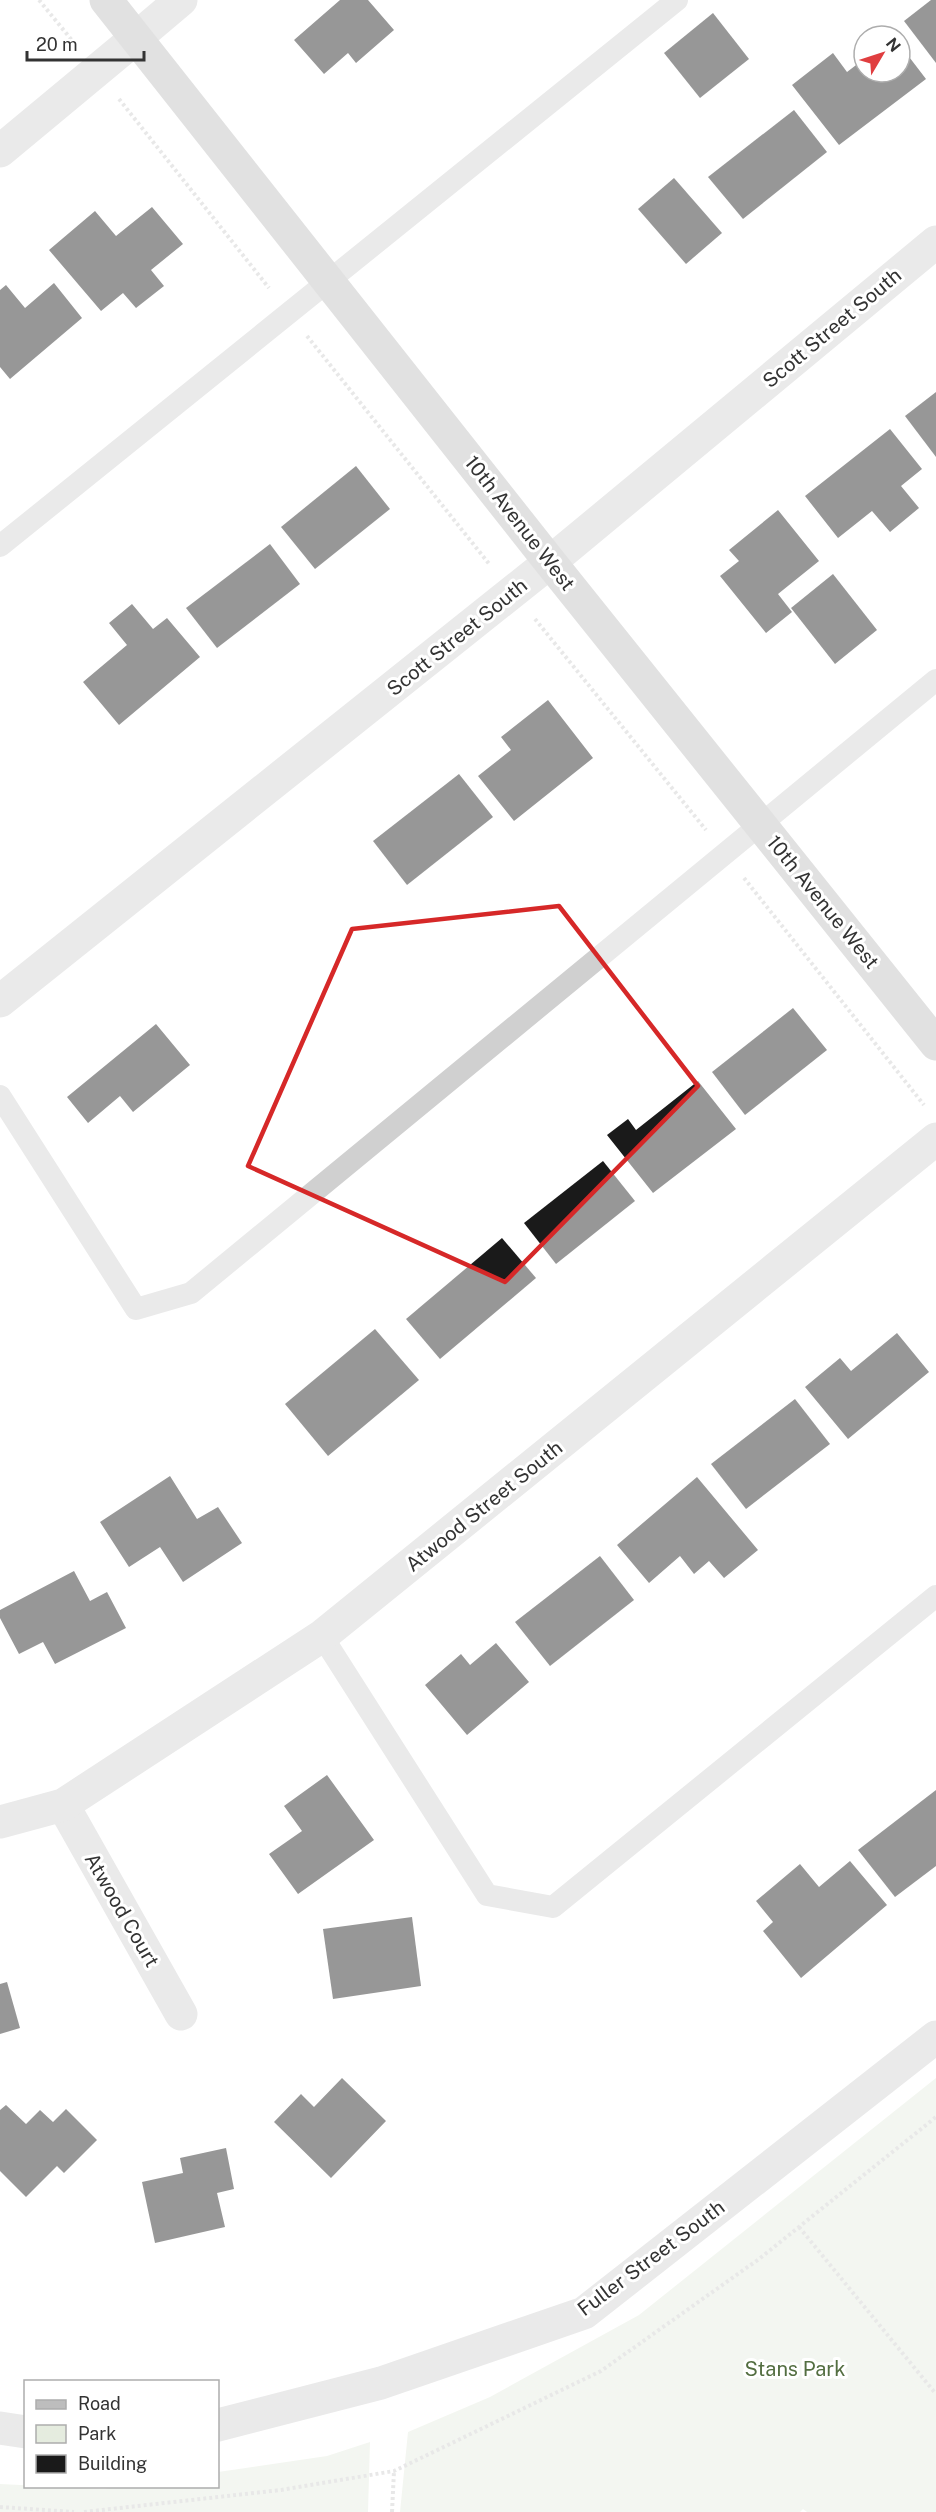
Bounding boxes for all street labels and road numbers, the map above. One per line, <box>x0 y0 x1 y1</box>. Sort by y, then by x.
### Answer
street label: Scott Street South <box>758 263 906 393</box>
street label: 10th Avenue West <box>460 451 580 595</box>
street label: Scott Street South <box>382 573 532 701</box>
street label: 10th Avenue West <box>762 830 884 974</box>
street label: Atwood Street South <box>401 1435 567 1577</box>
street label: Atwood Court <box>80 1849 164 1971</box>
street label: Fuller Street South <box>573 2195 729 2321</box>

